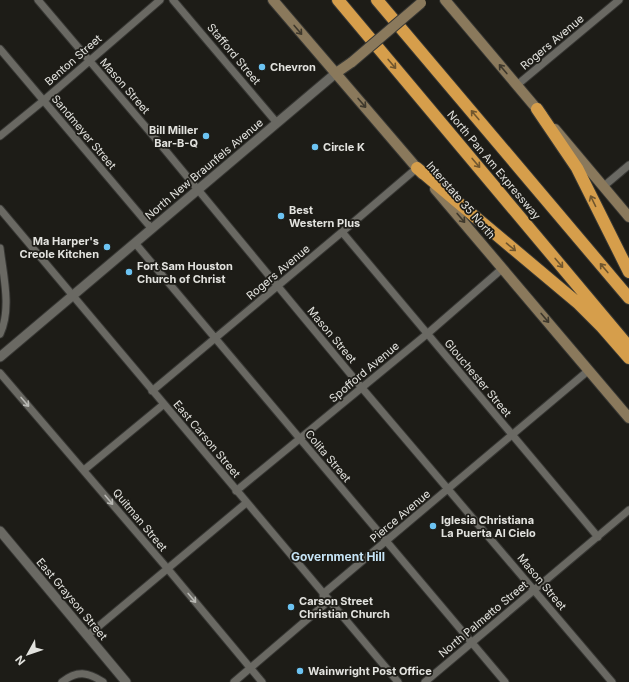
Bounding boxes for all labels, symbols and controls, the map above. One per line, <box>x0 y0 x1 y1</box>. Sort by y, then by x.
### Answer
street label: Rogers Avenue <box>517 11 587 73</box>
street label: Stafford Street <box>204 21 264 88</box>
one-way arrow <box>294 25 303 35</box>
street label: Benton Street <box>42 31 105 89</box>
street label: Mason Street <box>97 55 153 117</box>
one-way arrow <box>388 59 397 69</box>
place label: Chevron <box>270 60 316 74</box>
marker: Chevron <box>257 62 267 72</box>
one-way arrow <box>498 63 507 74</box>
street label: Sandmeyer Street <box>49 92 119 172</box>
one-way arrow <box>358 98 367 108</box>
street label: North Pan Am Expressway <box>444 108 544 222</box>
one-way arrow <box>470 110 479 121</box>
street label: North New Braunfels Avenue <box>142 115 266 223</box>
place label: Bill Miller Bar-B-Q <box>149 123 199 150</box>
marker: Bill Miller Bar-B-Q <box>201 131 211 141</box>
place label: Circle K <box>323 140 365 154</box>
marker: Circle K <box>310 142 320 152</box>
street label: Interstate 35 North <box>424 158 498 242</box>
one-way arrow <box>472 158 481 169</box>
one-way arrow <box>589 195 596 207</box>
place label: Best Western Plus <box>289 203 360 230</box>
marker: Best Western Plus <box>276 211 286 221</box>
one-way arrow <box>456 213 465 224</box>
place label: Ma Harper's Creole Kitchen <box>20 234 99 261</box>
street label: Rogers Avenue <box>243 241 313 303</box>
marker: Ma Harper's Creole Kitchen <box>102 242 112 252</box>
one-way arrow <box>505 243 516 252</box>
one-way arrow <box>555 258 564 269</box>
place label: Fort Sam Houston Church of Christ <box>137 259 233 286</box>
one-way arrow <box>599 263 608 273</box>
marker: Fort Sam Houston Church of Christ <box>124 267 134 277</box>
street label: Mason Street <box>304 304 360 366</box>
one-way arrow <box>540 312 549 323</box>
street label: Glouchester Street <box>441 336 515 420</box>
street label: Spofford Avenue <box>326 339 402 405</box>
one-way arrow <box>21 397 30 408</box>
street label: East Carson Street <box>171 397 244 481</box>
street label: Colita Street <box>302 427 354 485</box>
street label: Quitman Street <box>110 486 171 555</box>
street label: Pierce Avenue <box>367 487 433 545</box>
one-way arrow <box>104 494 113 505</box>
place label: Iglesia Christiana La Puerta Al Cielo <box>441 513 536 540</box>
marker: Iglesia Christiana La Puerta Al Cielo <box>428 521 438 531</box>
district label: Government Hill <box>291 549 385 564</box>
street label: Mason Street <box>514 551 570 613</box>
street label: East Grayson Street <box>34 555 111 643</box>
street label: North Palmetto Street <box>436 577 531 660</box>
one-way arrow <box>188 593 197 604</box>
place label: Carson Street Christian Church <box>299 594 390 621</box>
marker: Carson Street Christian Church <box>286 602 296 612</box>
north arrow <box>8 634 48 674</box>
text: N <box>12 653 28 668</box>
place label: Wainwright Post Office <box>308 664 432 678</box>
marker: Wainwright Post Office <box>295 666 305 676</box>

